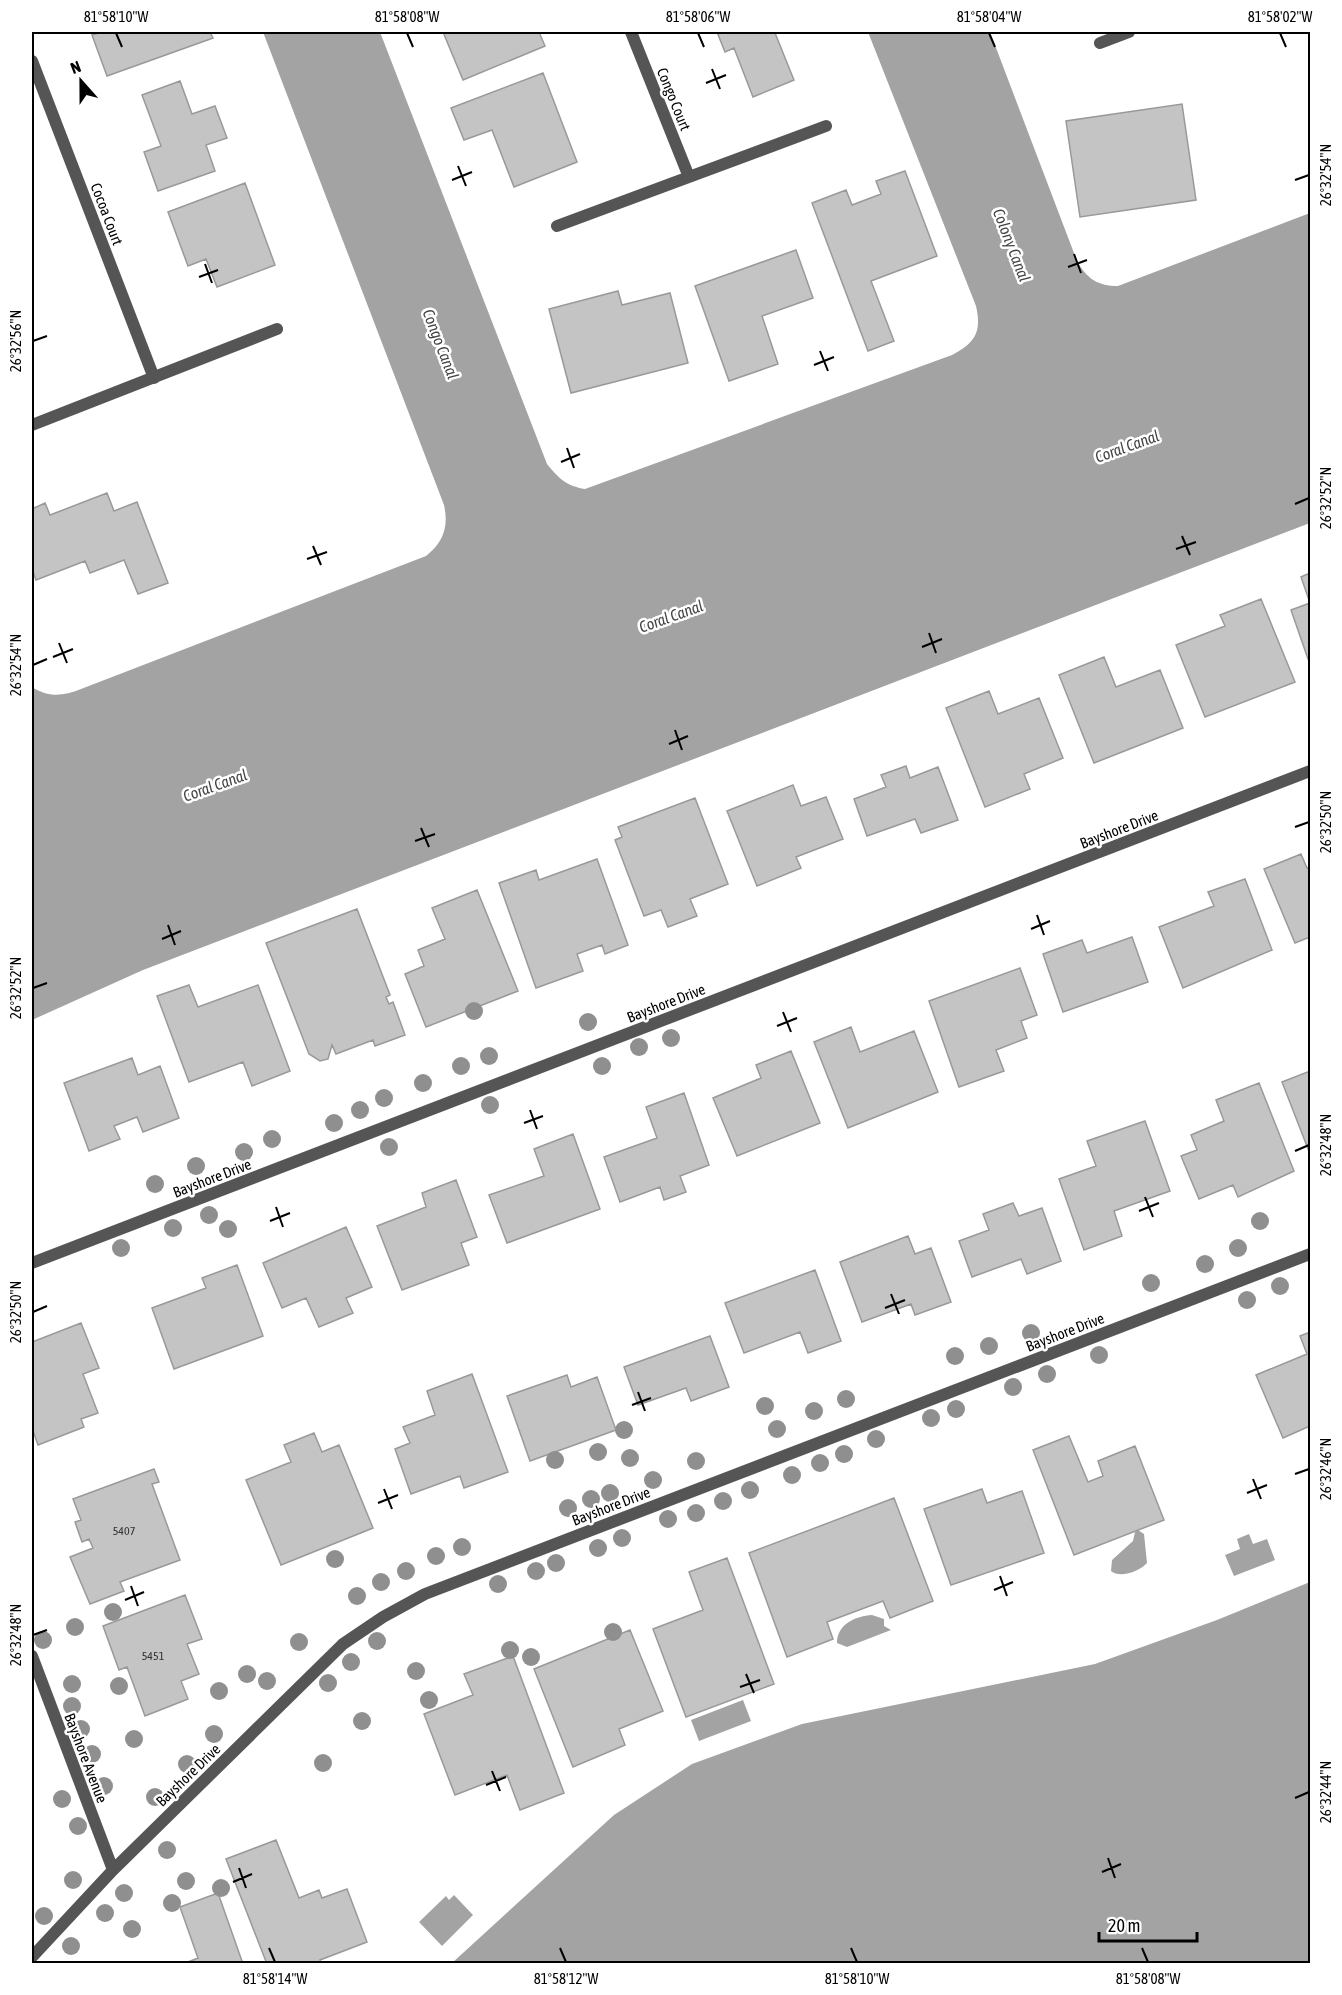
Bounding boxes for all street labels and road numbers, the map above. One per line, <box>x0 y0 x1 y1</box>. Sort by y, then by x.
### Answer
street label: Congo Court <box>654 65 694 133</box>
street label: Cocoa Court <box>87 181 127 247</box>
street label: Bayshore Drive <box>1078 806 1161 852</box>
street label: Bayshore Drive <box>625 980 708 1026</box>
street label: Bayshore Drive <box>171 1155 254 1201</box>
street label: Bayshore Drive <box>1024 1309 1107 1355</box>
street label: Bayshore Drive <box>570 1483 653 1529</box>
street label: Bayshore Avenue <box>61 1711 111 1805</box>
street label: Bayshore Drive <box>152 1740 224 1810</box>

